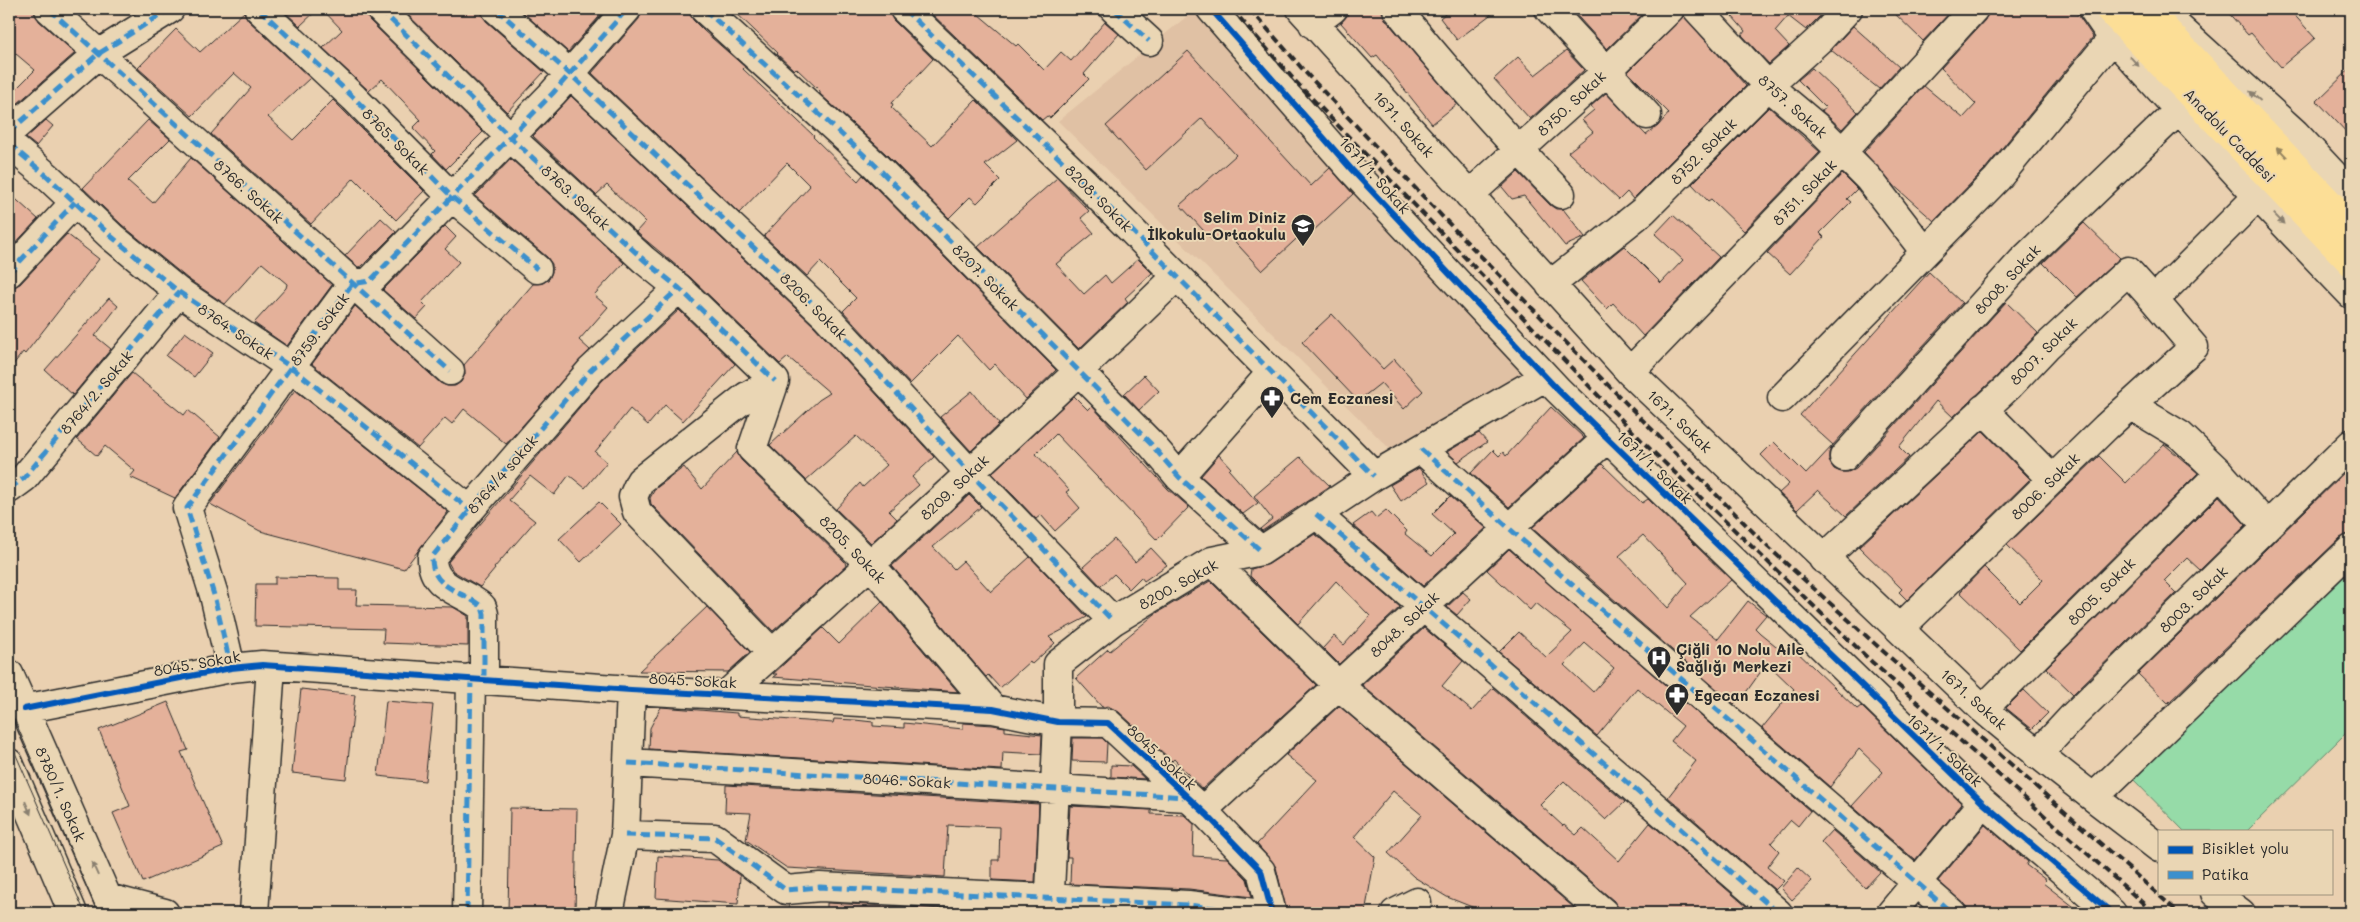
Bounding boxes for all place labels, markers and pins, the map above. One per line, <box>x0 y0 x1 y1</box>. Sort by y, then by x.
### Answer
place label: Selim Diniz İlkokulu-Ortaokulu <box>1147 207 1287 244</box>
school or university icon: Selim Diniz İlkokulu-Ortaokulu <box>1290 213 1316 247</box>
pharmacy icon: Cem Eczanesi <box>1259 385 1285 419</box>
place label: Cem Eczanesi <box>1290 388 1394 408</box>
place label: Çiğli 10 Nolu Aile Sağlığı Merkezi <box>1676 639 1804 676</box>
hospital icon: Çiğli 10 Nolu Aile Sağlığı Merkezi <box>1646 645 1672 679</box>
pharmacy icon: Egecan Eczanesi <box>1664 682 1690 716</box>
place label: Egecan Eczanesi <box>1694 685 1820 705</box>

